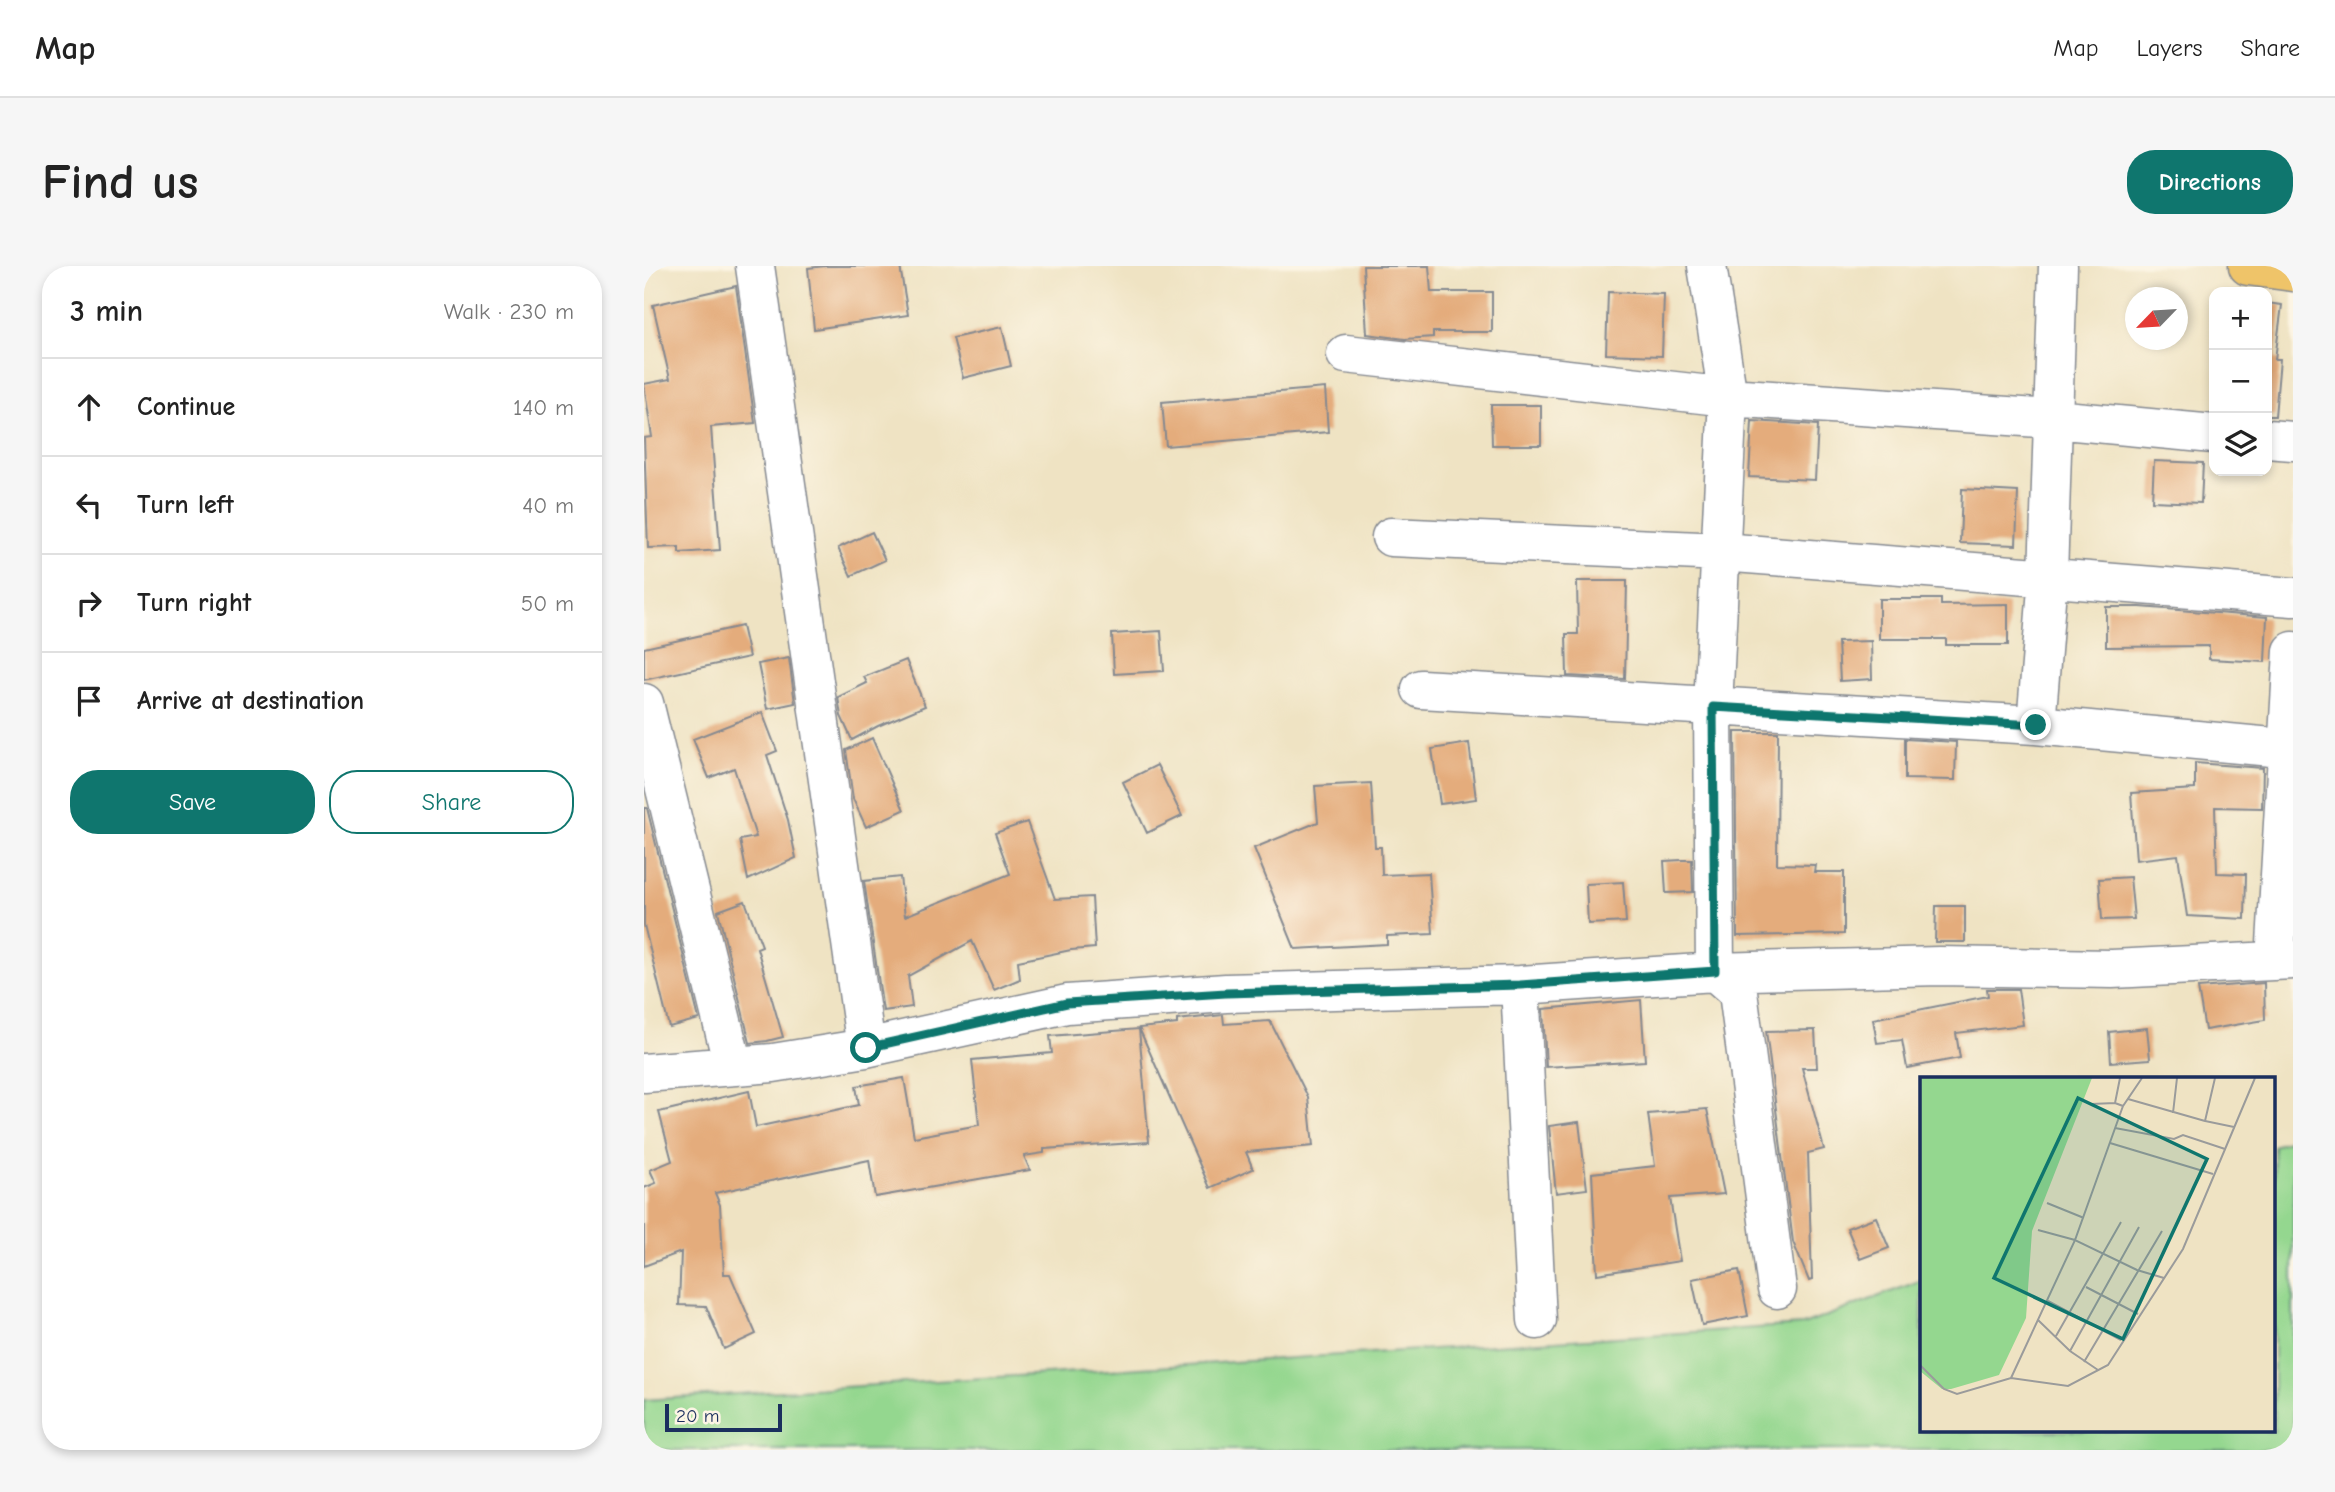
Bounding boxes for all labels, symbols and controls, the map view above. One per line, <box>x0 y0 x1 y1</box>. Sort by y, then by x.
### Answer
text: Map <box>35 29 96 67</box>
text: Map <box>2053 34 2099 62</box>
text: Layers <box>2137 34 2202 62</box>
text: Share <box>2240 34 2300 62</box>
button: Directions <box>2127 150 2293 214</box>
text: Find us <box>42 154 198 210</box>
north arrow <box>2125 287 2188 350</box>
map controls <box>2209 287 2272 476</box>
button: + <box>2209 287 2272 350</box>
text: 3 min <box>70 294 143 329</box>
text: Walk · 230 m <box>444 298 574 325</box>
button: − <box>2209 350 2272 413</box>
icon: ahead <box>70 388 108 426</box>
text: Continue <box>137 392 235 422</box>
text: 140 m <box>513 394 574 421</box>
button: layers <box>2209 413 2272 476</box>
icon: left <box>70 486 108 524</box>
text: Turn left <box>137 490 234 520</box>
text: 40 m <box>522 492 574 519</box>
icon: right <box>70 584 108 622</box>
text: Turn right <box>137 588 251 618</box>
text: 50 m <box>521 590 574 617</box>
icon: arrive <box>70 682 108 720</box>
text: Arrive at destination <box>137 686 364 716</box>
route end <box>2020 709 2051 740</box>
button: Save <box>70 770 315 834</box>
button: Share <box>329 770 574 834</box>
route start <box>850 1032 881 1063</box>
inset map <box>1920 1077 2276 1432</box>
scale bar <box>665 1401 782 1433</box>
text: 20 m <box>676 1405 720 1427</box>

